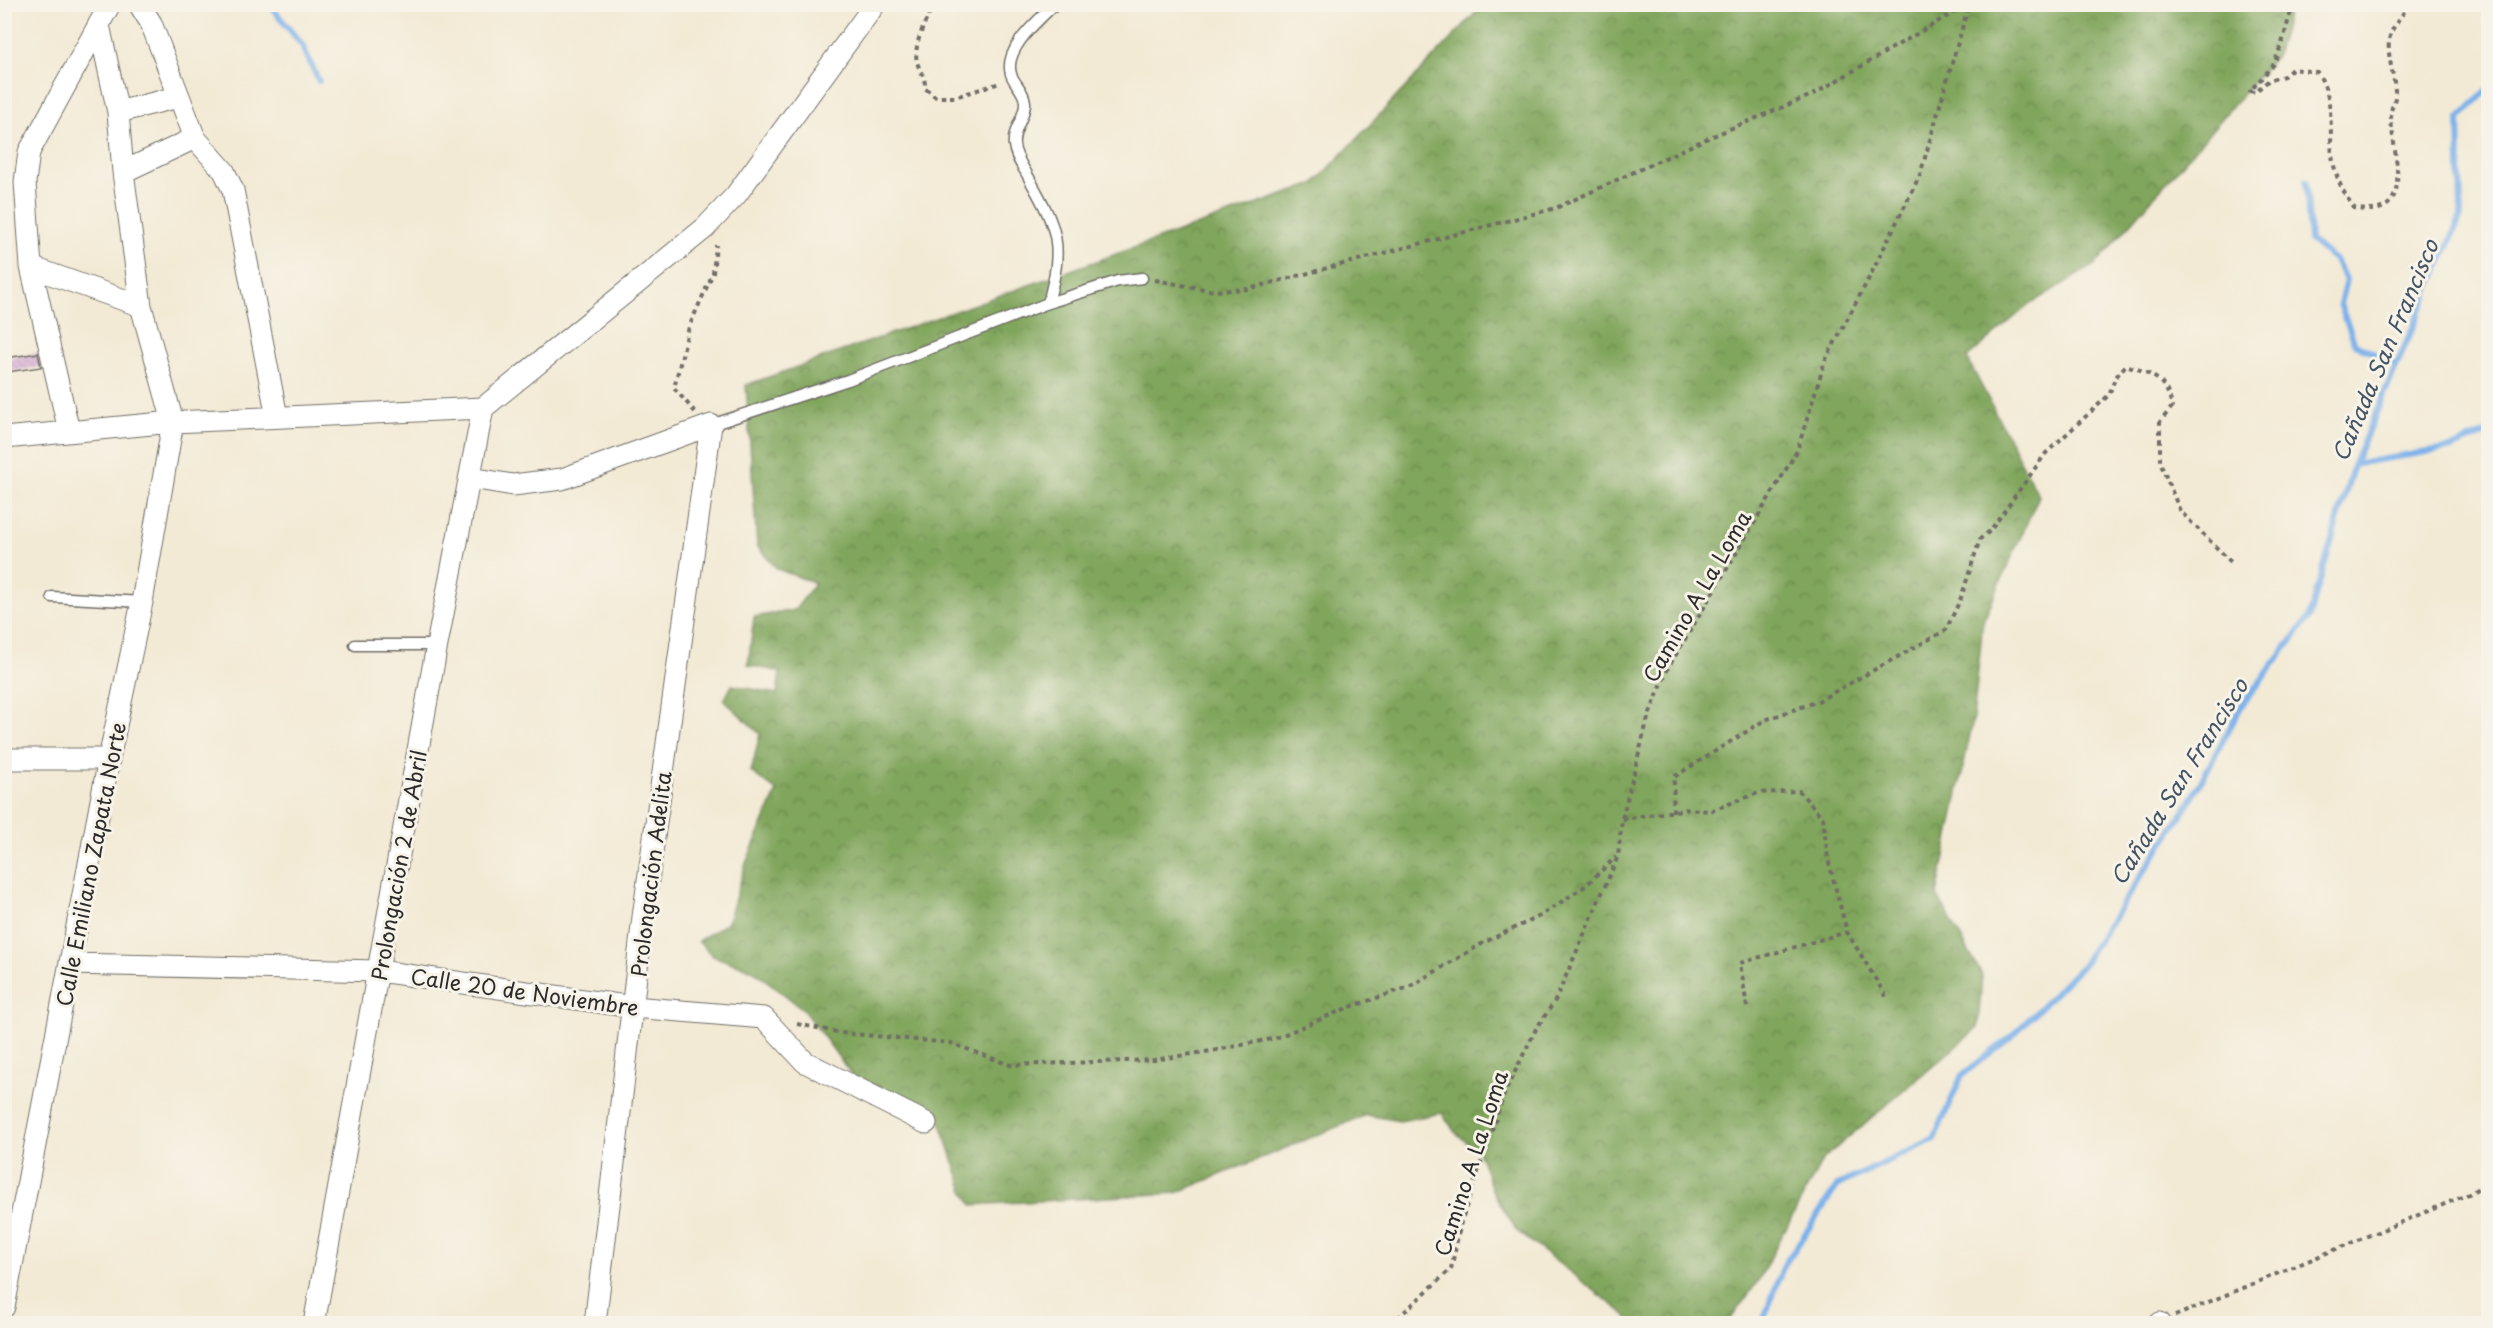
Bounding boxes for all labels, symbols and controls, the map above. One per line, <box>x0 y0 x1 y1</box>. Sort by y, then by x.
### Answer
water label: Cañada San Francisco <box>2322 233 2446 466</box>
street label: Camino A La Loma <box>1634 504 1758 688</box>
water label: Cañada San Francisco <box>2101 671 2256 891</box>
street label: Calle Emiliano Zapata Norte <box>47 719 133 1009</box>
street label: Prolongación 2 de Abril <box>362 747 434 983</box>
street label: Prolongación Adelita <box>622 769 679 979</box>
street label: Calle 20 de Noviembre <box>409 959 641 1023</box>
street label: Camino A La Loma <box>1425 1066 1515 1260</box>

